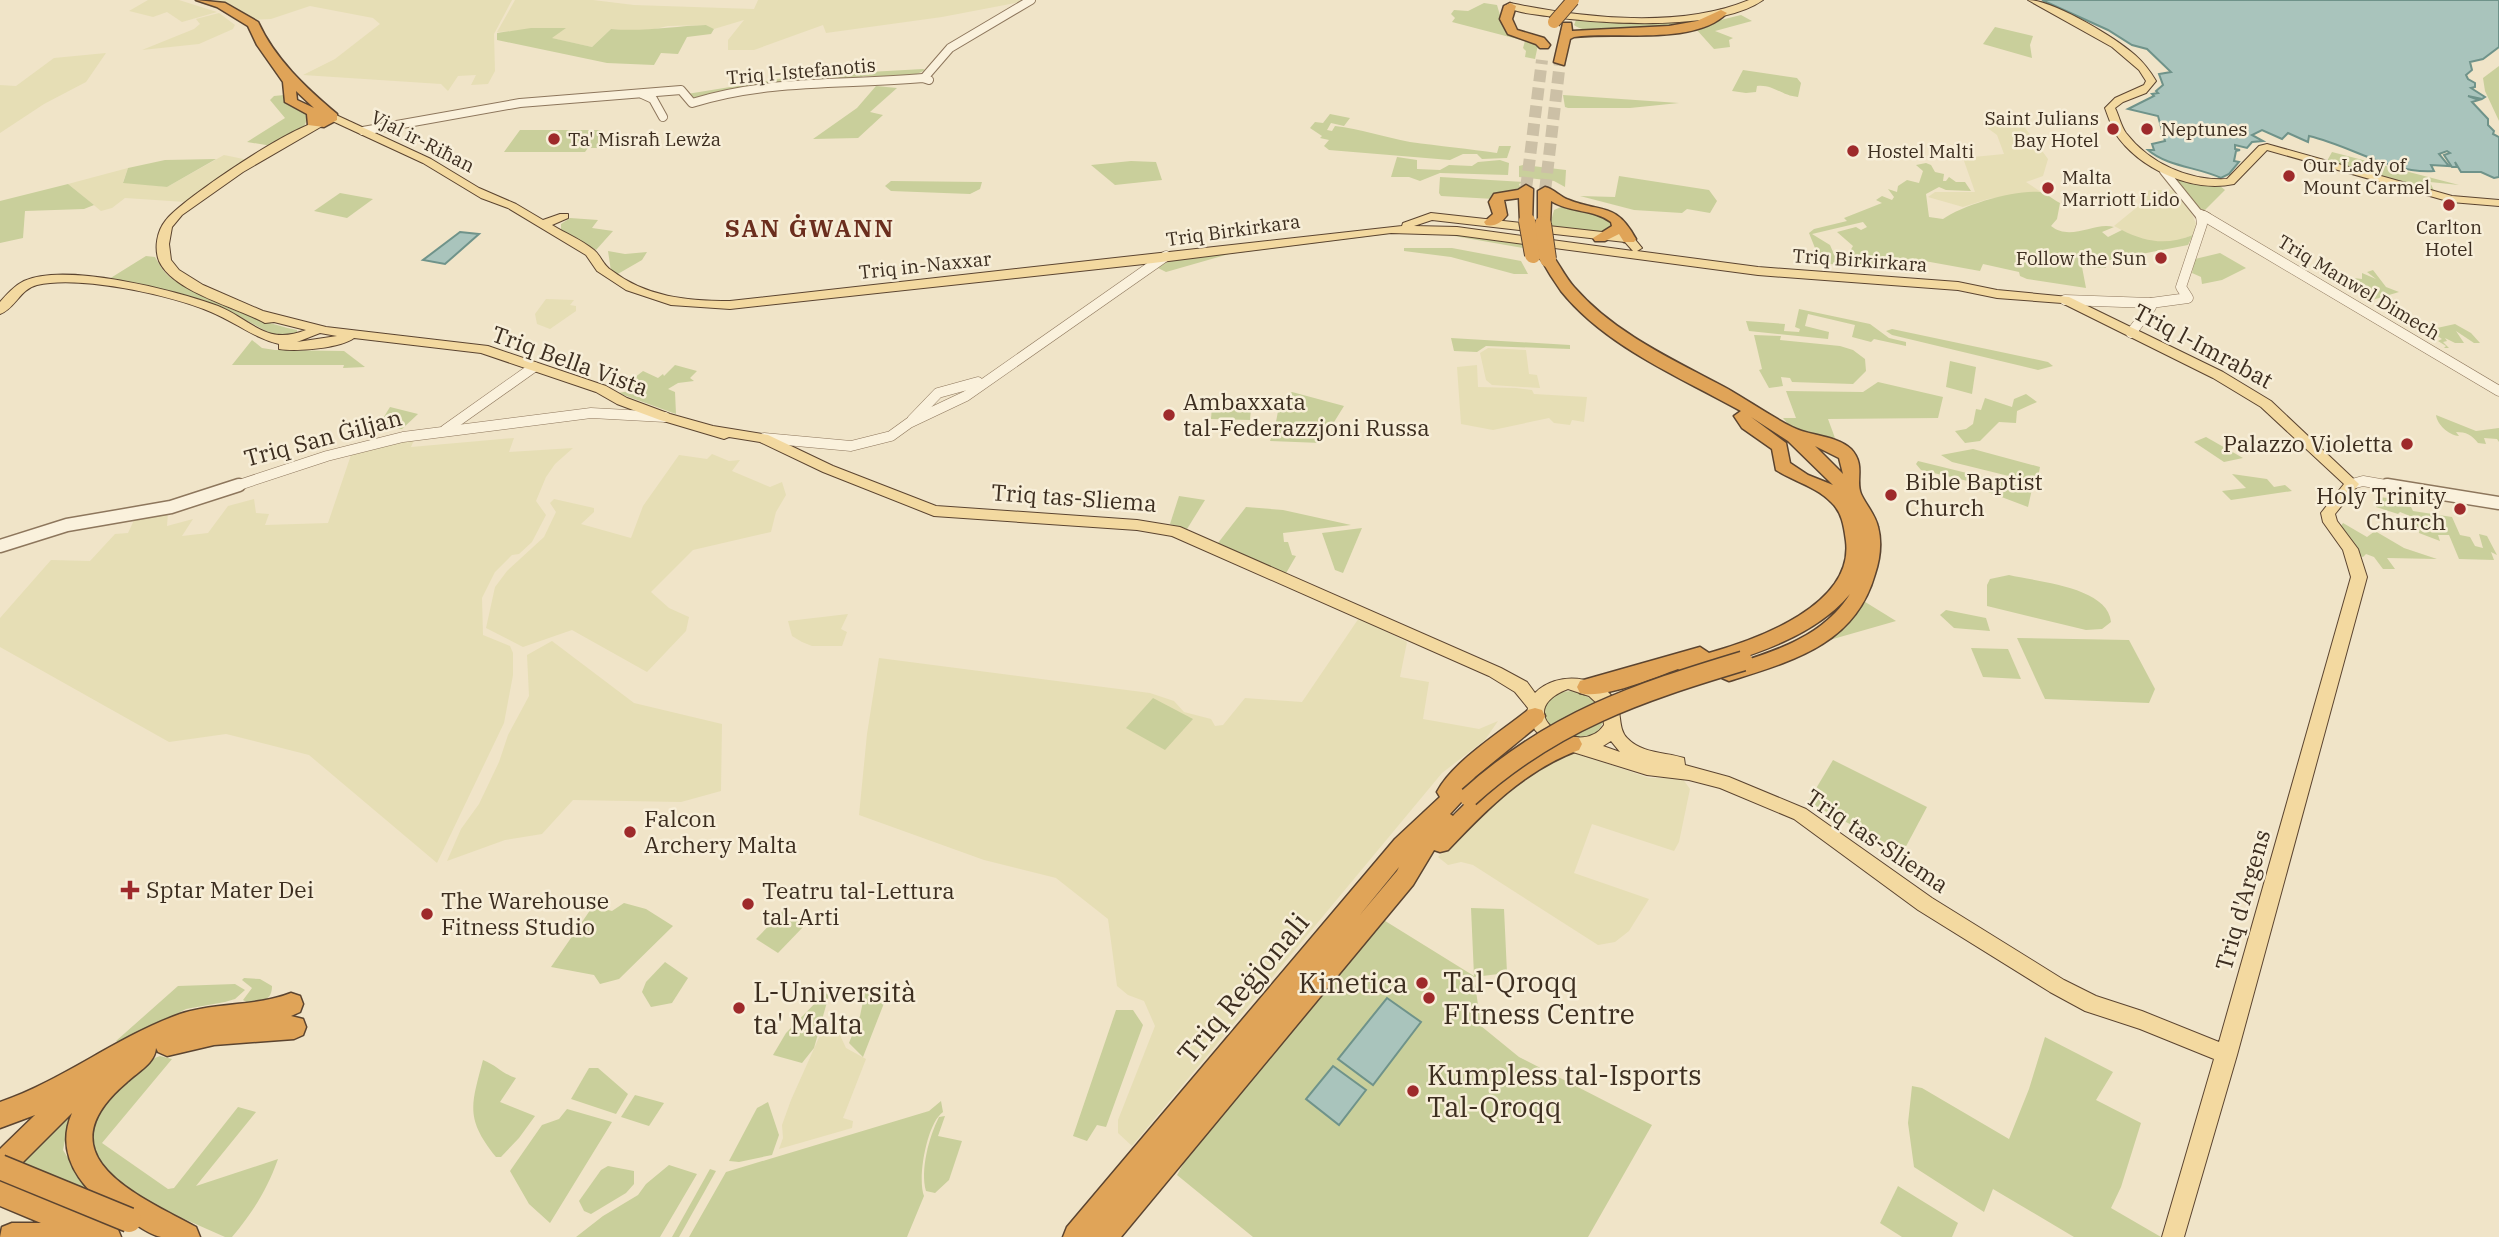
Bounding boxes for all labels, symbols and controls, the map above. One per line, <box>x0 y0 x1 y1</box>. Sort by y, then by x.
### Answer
street label: Triq l-Istefanotis <box>725 53 877 89</box>
street label: Vjal ir-Riħan <box>367 105 479 177</box>
place label: Saint Julians Bay Hotel <box>1984 106 2099 152</box>
place label: Neptunes <box>2161 117 2248 141</box>
marker: Saint Julians Bay Hotel <box>2105 121 2121 137</box>
marker: Neptunes <box>2139 121 2155 137</box>
place label: Ta' Misraħ Lewża <box>568 127 721 151</box>
marker: Ta' Misraħ Lewża <box>546 131 562 147</box>
place label: Hostel Malti <box>1867 139 1974 163</box>
marker: Hostel Malti <box>1845 143 1861 159</box>
place label: Our Lady of Mount Carmel <box>2303 153 2431 199</box>
place label: Malta Marriott Lido <box>2062 165 2180 211</box>
marker: Our Lady of Mount Carmel <box>2281 168 2297 184</box>
marker: Malta Marriott Lido <box>2040 180 2056 196</box>
marker: Carlton Hotel <box>2441 197 2457 213</box>
street label: Triq Birkirkara <box>1164 209 1302 251</box>
district label: SAN ĠWANN <box>725 212 895 244</box>
place label: Carlton Hotel <box>2416 215 2482 261</box>
street label: Triq Manwel Dimech <box>2273 229 2445 345</box>
street label: Triq Birkirkara <box>1792 243 1928 277</box>
street label: Triq in-Naxxar <box>858 246 993 284</box>
place label: Follow the Sun <box>2016 246 2147 270</box>
marker: Follow the Sun <box>2153 250 2169 266</box>
street label: Triq l-Imrabat <box>2128 296 2278 394</box>
street label: Triq Bella Vista <box>488 318 653 402</box>
place label: Ambaxxata tal-Federazzjoni Russa <box>1183 386 1430 442</box>
street label: Triq San Ġiljan <box>240 402 405 473</box>
marker: Ambaxxata tal-Federazzjoni Russa <box>1161 407 1177 423</box>
place label: Palazzo Violetta <box>2223 428 2393 458</box>
marker: Palazzo Violetta <box>2399 436 2415 452</box>
place label: Bible Baptist Church <box>1905 466 2043 522</box>
street label: Triq tas-Sliema <box>990 476 1158 518</box>
place label: Holy Trinity Church <box>2316 480 2447 536</box>
marker: Bible Baptist Church <box>1883 487 1899 503</box>
marker: Holy Trinity Church <box>2452 501 2468 517</box>
street label: Triq tas-Sliema <box>1800 781 1955 899</box>
place label: Falcon Archery Malta <box>644 803 797 859</box>
marker: Falcon Archery Malta <box>622 824 638 840</box>
street label: Triq d'Argens <box>2208 826 2276 974</box>
place label: Sptar Mater Dei <box>146 874 314 904</box>
place label: Teatru tal-Lettura tal-Arti <box>762 875 955 931</box>
marker: Sptar Mater Dei <box>120 880 140 900</box>
place label: The Warehouse Fitness Studio <box>441 885 609 941</box>
marker: Teatru tal-Lettura tal-Arti <box>740 896 756 912</box>
street label: Triq Reġjonali <box>1168 904 1317 1071</box>
marker: The Warehouse Fitness Studio <box>419 906 435 922</box>
place label: Tal-Qroqq FItness Centre <box>1443 963 1635 1032</box>
place label: Kinetica <box>1298 964 1408 1001</box>
place label: L-Università ta' Malta <box>753 973 916 1042</box>
marker: Kinetica <box>1414 975 1430 991</box>
marker: Tal-Qroqq FItness Centre <box>1421 990 1437 1006</box>
marker: L-Università ta' Malta <box>731 1000 747 1016</box>
place label: Kumpless tal-Isports Tal-Qroqq <box>1427 1056 1702 1125</box>
marker: Kumpless tal-Isports Tal-Qroqq <box>1405 1083 1421 1099</box>

